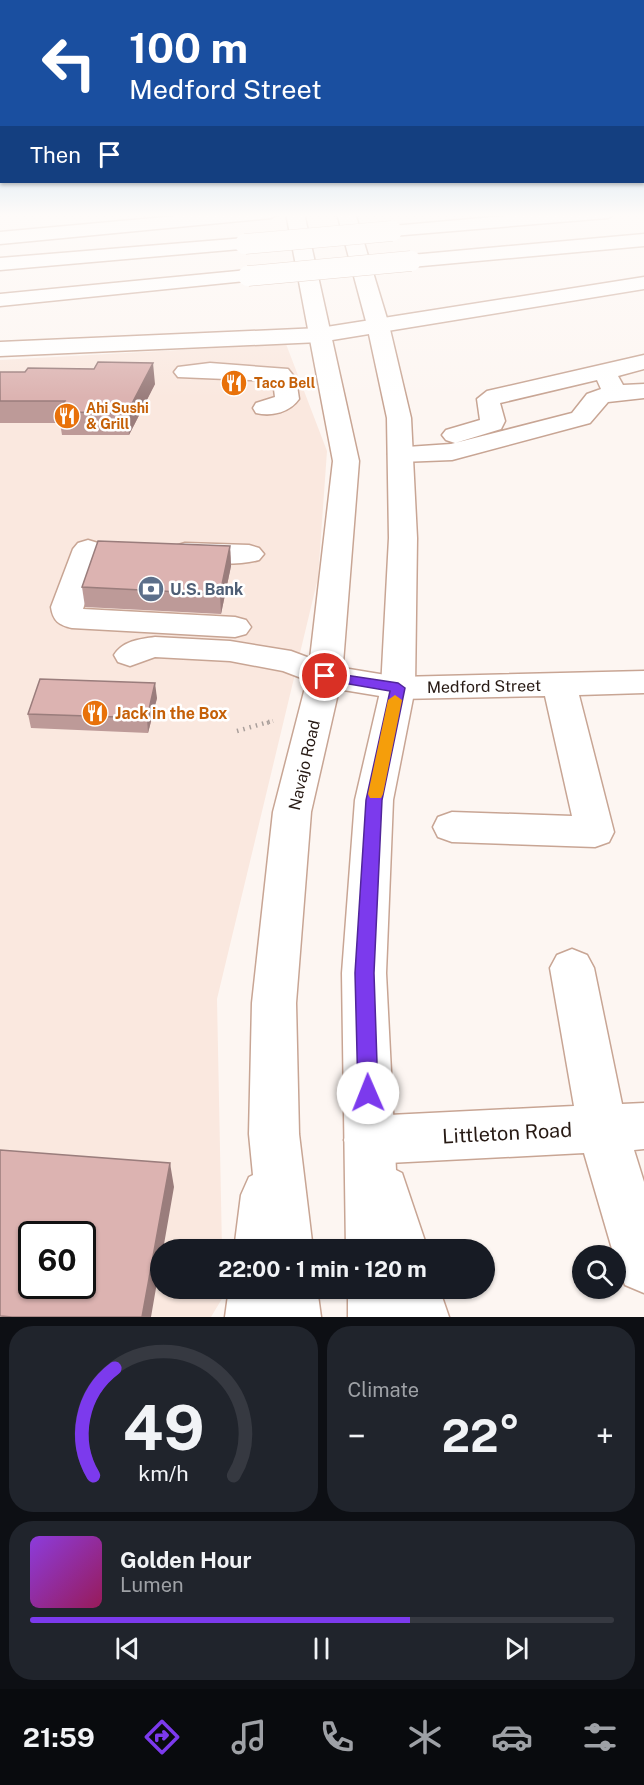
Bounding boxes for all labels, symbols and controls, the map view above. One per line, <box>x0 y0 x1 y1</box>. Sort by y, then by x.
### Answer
text: 100 m <box>129 23 248 72</box>
icon: left <box>30 24 108 102</box>
text: Medford Street <box>129 73 322 105</box>
icon: arrive <box>93 138 126 171</box>
text: Then <box>30 142 81 168</box>
restaurant icon: Taco Bell <box>219 368 249 398</box>
place label: Taco Bell <box>254 375 316 391</box>
place label: Ahi Sushi & Grill <box>86 400 149 432</box>
restaurant icon: Ahi Sushi & Grill <box>52 401 82 431</box>
bank icon: U.S. Bank <box>136 574 166 604</box>
place label: U.S. Bank <box>170 580 243 599</box>
pin <box>299 650 350 701</box>
icon: arrive <box>308 659 341 692</box>
street label: Medford Street <box>427 676 541 697</box>
restaurant icon: Jack in the Box <box>80 698 110 728</box>
place label: Jack in the Box <box>115 704 228 723</box>
street label: Navajo Road <box>285 718 324 812</box>
position arrow <box>336 1061 400 1125</box>
street label: Littleton Road <box>441 1118 573 1148</box>
speed limit sign: 60 <box>18 1221 96 1299</box>
map controls <box>572 1245 626 1299</box>
button: search <box>572 1245 626 1299</box>
text: 22:00 · 1 min · 120 m <box>218 1256 427 1282</box>
text: Climate <box>348 1378 419 1402</box>
text: 49 <box>122 1391 204 1464</box>
text: 22° <box>442 1409 520 1462</box>
text: − <box>348 1417 366 1455</box>
text: + <box>596 1417 614 1455</box>
text: km/h <box>138 1461 188 1486</box>
text: Golden Hour <box>120 1547 251 1573</box>
text: Lumen <box>120 1573 184 1597</box>
icon: previous <box>111 1632 144 1665</box>
icon: pause <box>305 1632 338 1665</box>
icon: next <box>500 1632 533 1665</box>
icon: directions <box>141 1716 183 1758</box>
icon: music <box>228 1716 270 1758</box>
icon: phone <box>316 1716 358 1758</box>
icon: climate <box>404 1716 446 1758</box>
icon: car <box>491 1716 533 1758</box>
icon: filters <box>579 1716 621 1758</box>
text: 21:59 <box>23 1721 95 1753</box>

